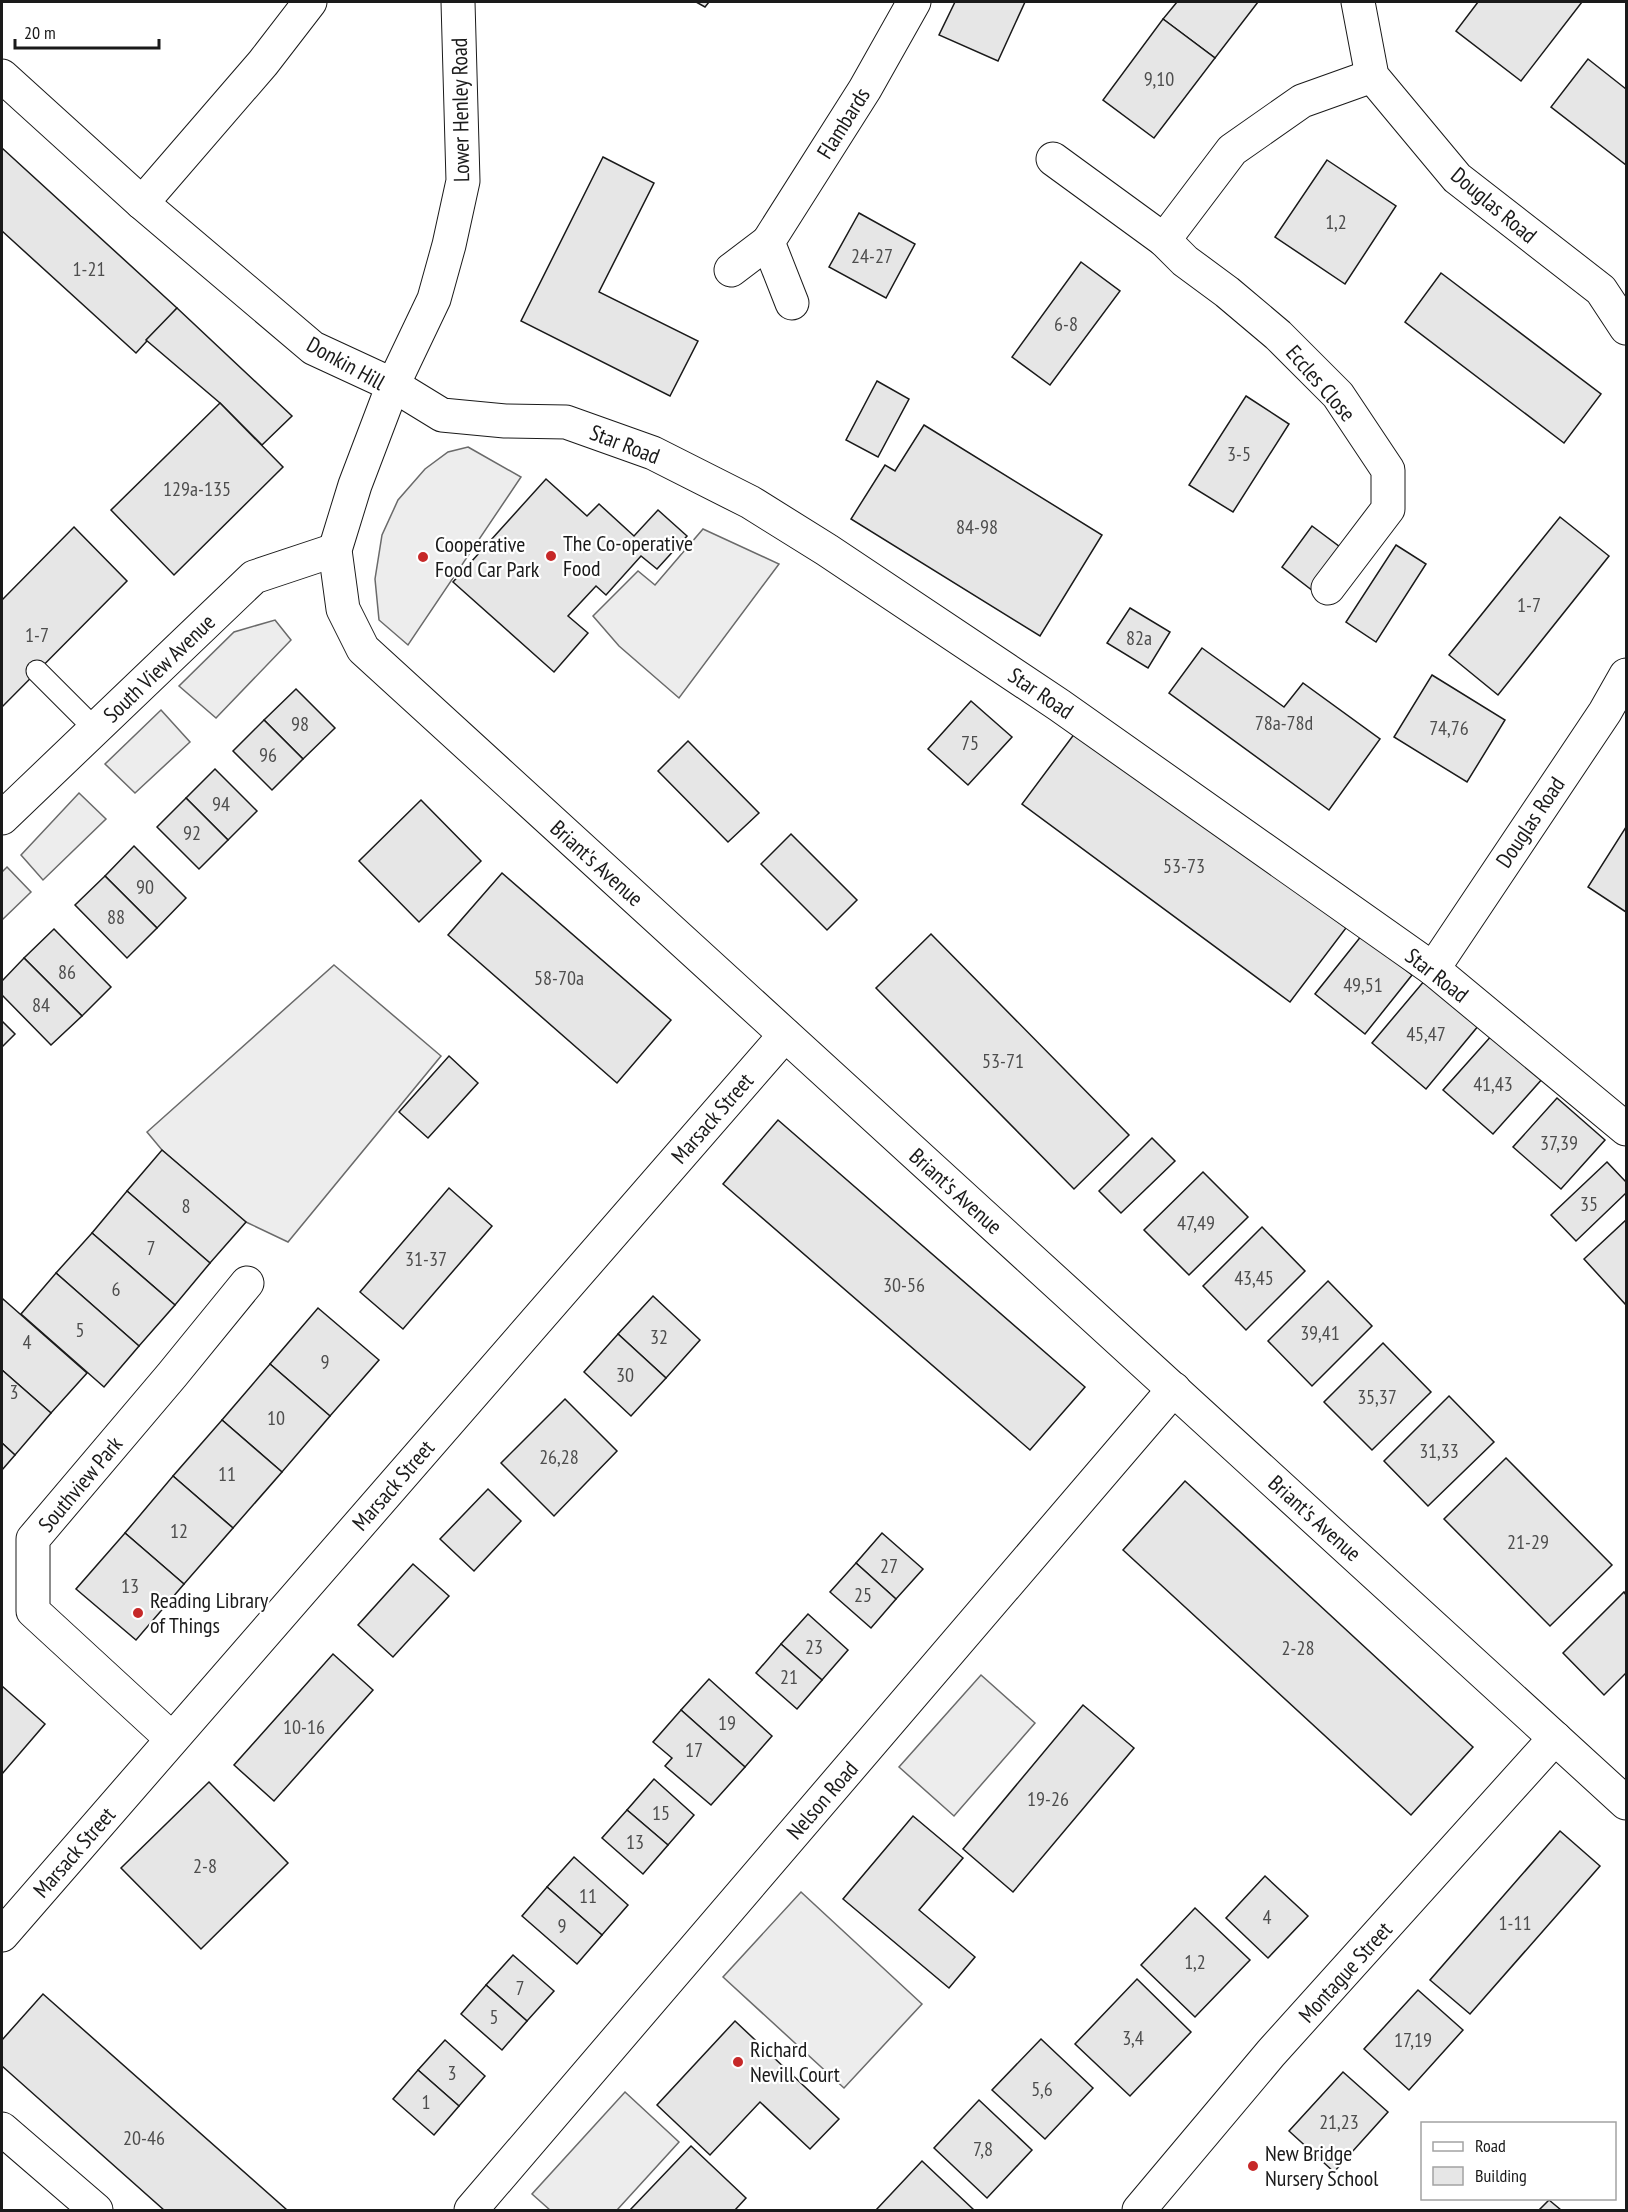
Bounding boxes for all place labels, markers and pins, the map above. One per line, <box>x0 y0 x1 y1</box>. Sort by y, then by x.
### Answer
place label: The Co-operative Food <box>563 529 693 582</box>
place label: Cooperative Food Car Park <box>435 530 540 583</box>
marker: The Co-operative Food <box>544 549 558 563</box>
marker: Cooperative Food Car Park <box>416 550 430 564</box>
place label: Reading Library of Things <box>150 1586 269 1639</box>
marker: Reading Library of Things <box>131 1606 145 1620</box>
place label: Richard Nevill Court <box>750 2035 840 2088</box>
marker: Richard Nevill Court <box>731 2055 745 2069</box>
place label: New Bridge Nursery School <box>1265 2139 1379 2192</box>
marker: New Bridge Nursery School <box>1246 2159 1260 2173</box>

